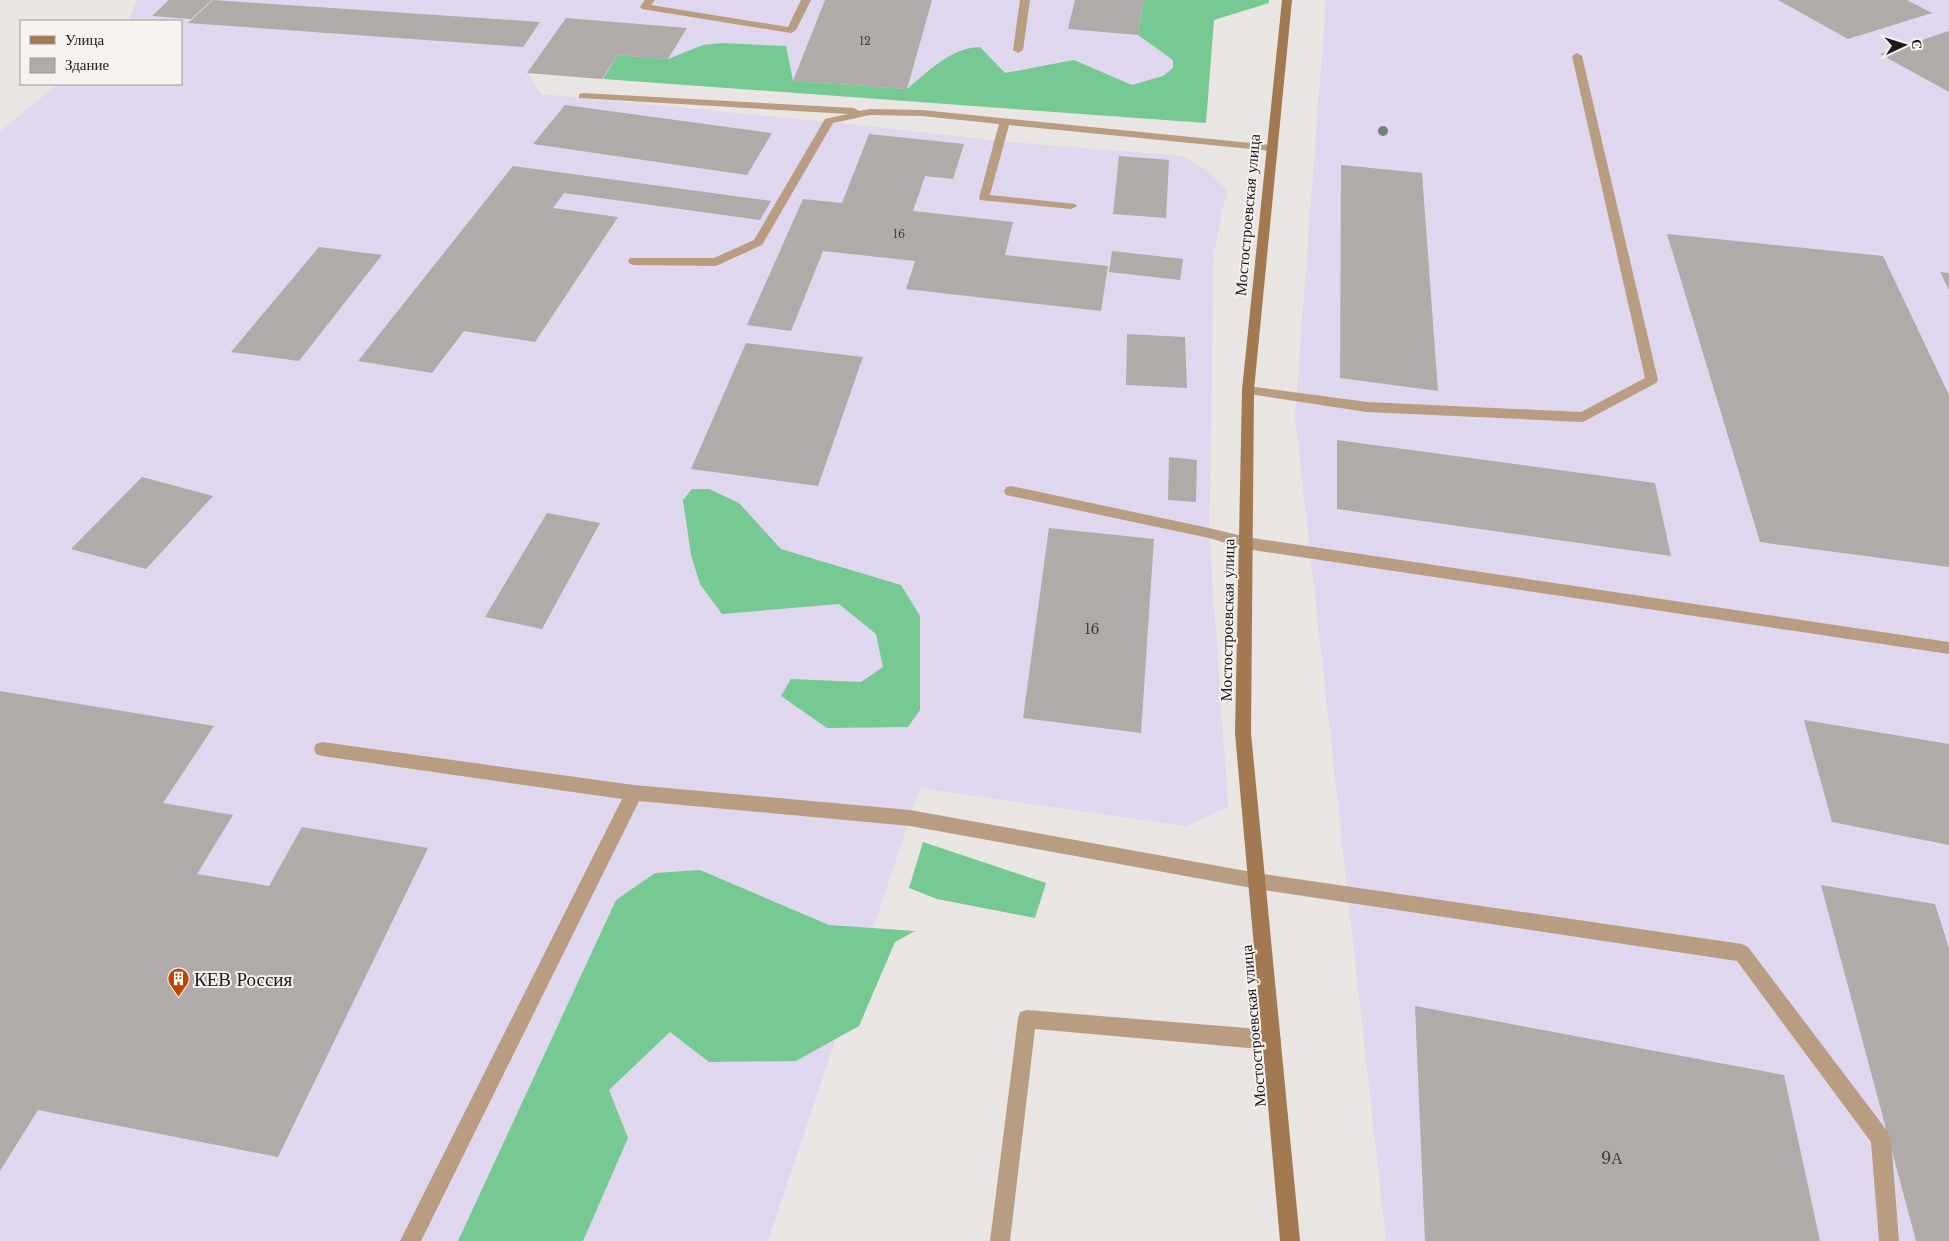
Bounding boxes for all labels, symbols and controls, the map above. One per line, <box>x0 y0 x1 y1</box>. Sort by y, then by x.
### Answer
legend <box>20 20 182 85</box>
north arrow <box>1879 20 1929 70</box>
text: Улица <box>65 30 104 49</box>
house number: 12 <box>859 34 871 48</box>
text: С <box>1908 38 1926 50</box>
text: Здание <box>65 55 109 74</box>
street label: Мостостроевская улица <box>1230 133 1264 297</box>
house number: 16 <box>893 227 905 241</box>
street label: Мостостроевская улица <box>1216 538 1238 702</box>
house number: 16 <box>1084 620 1100 638</box>
street label: Мостостроевская улица <box>1236 944 1270 1108</box>
building icon: КЕВ Россия <box>166 967 190 998</box>
place label: КЕВ Россия <box>194 968 293 991</box>
house number: 9А <box>1601 1148 1623 1168</box>

